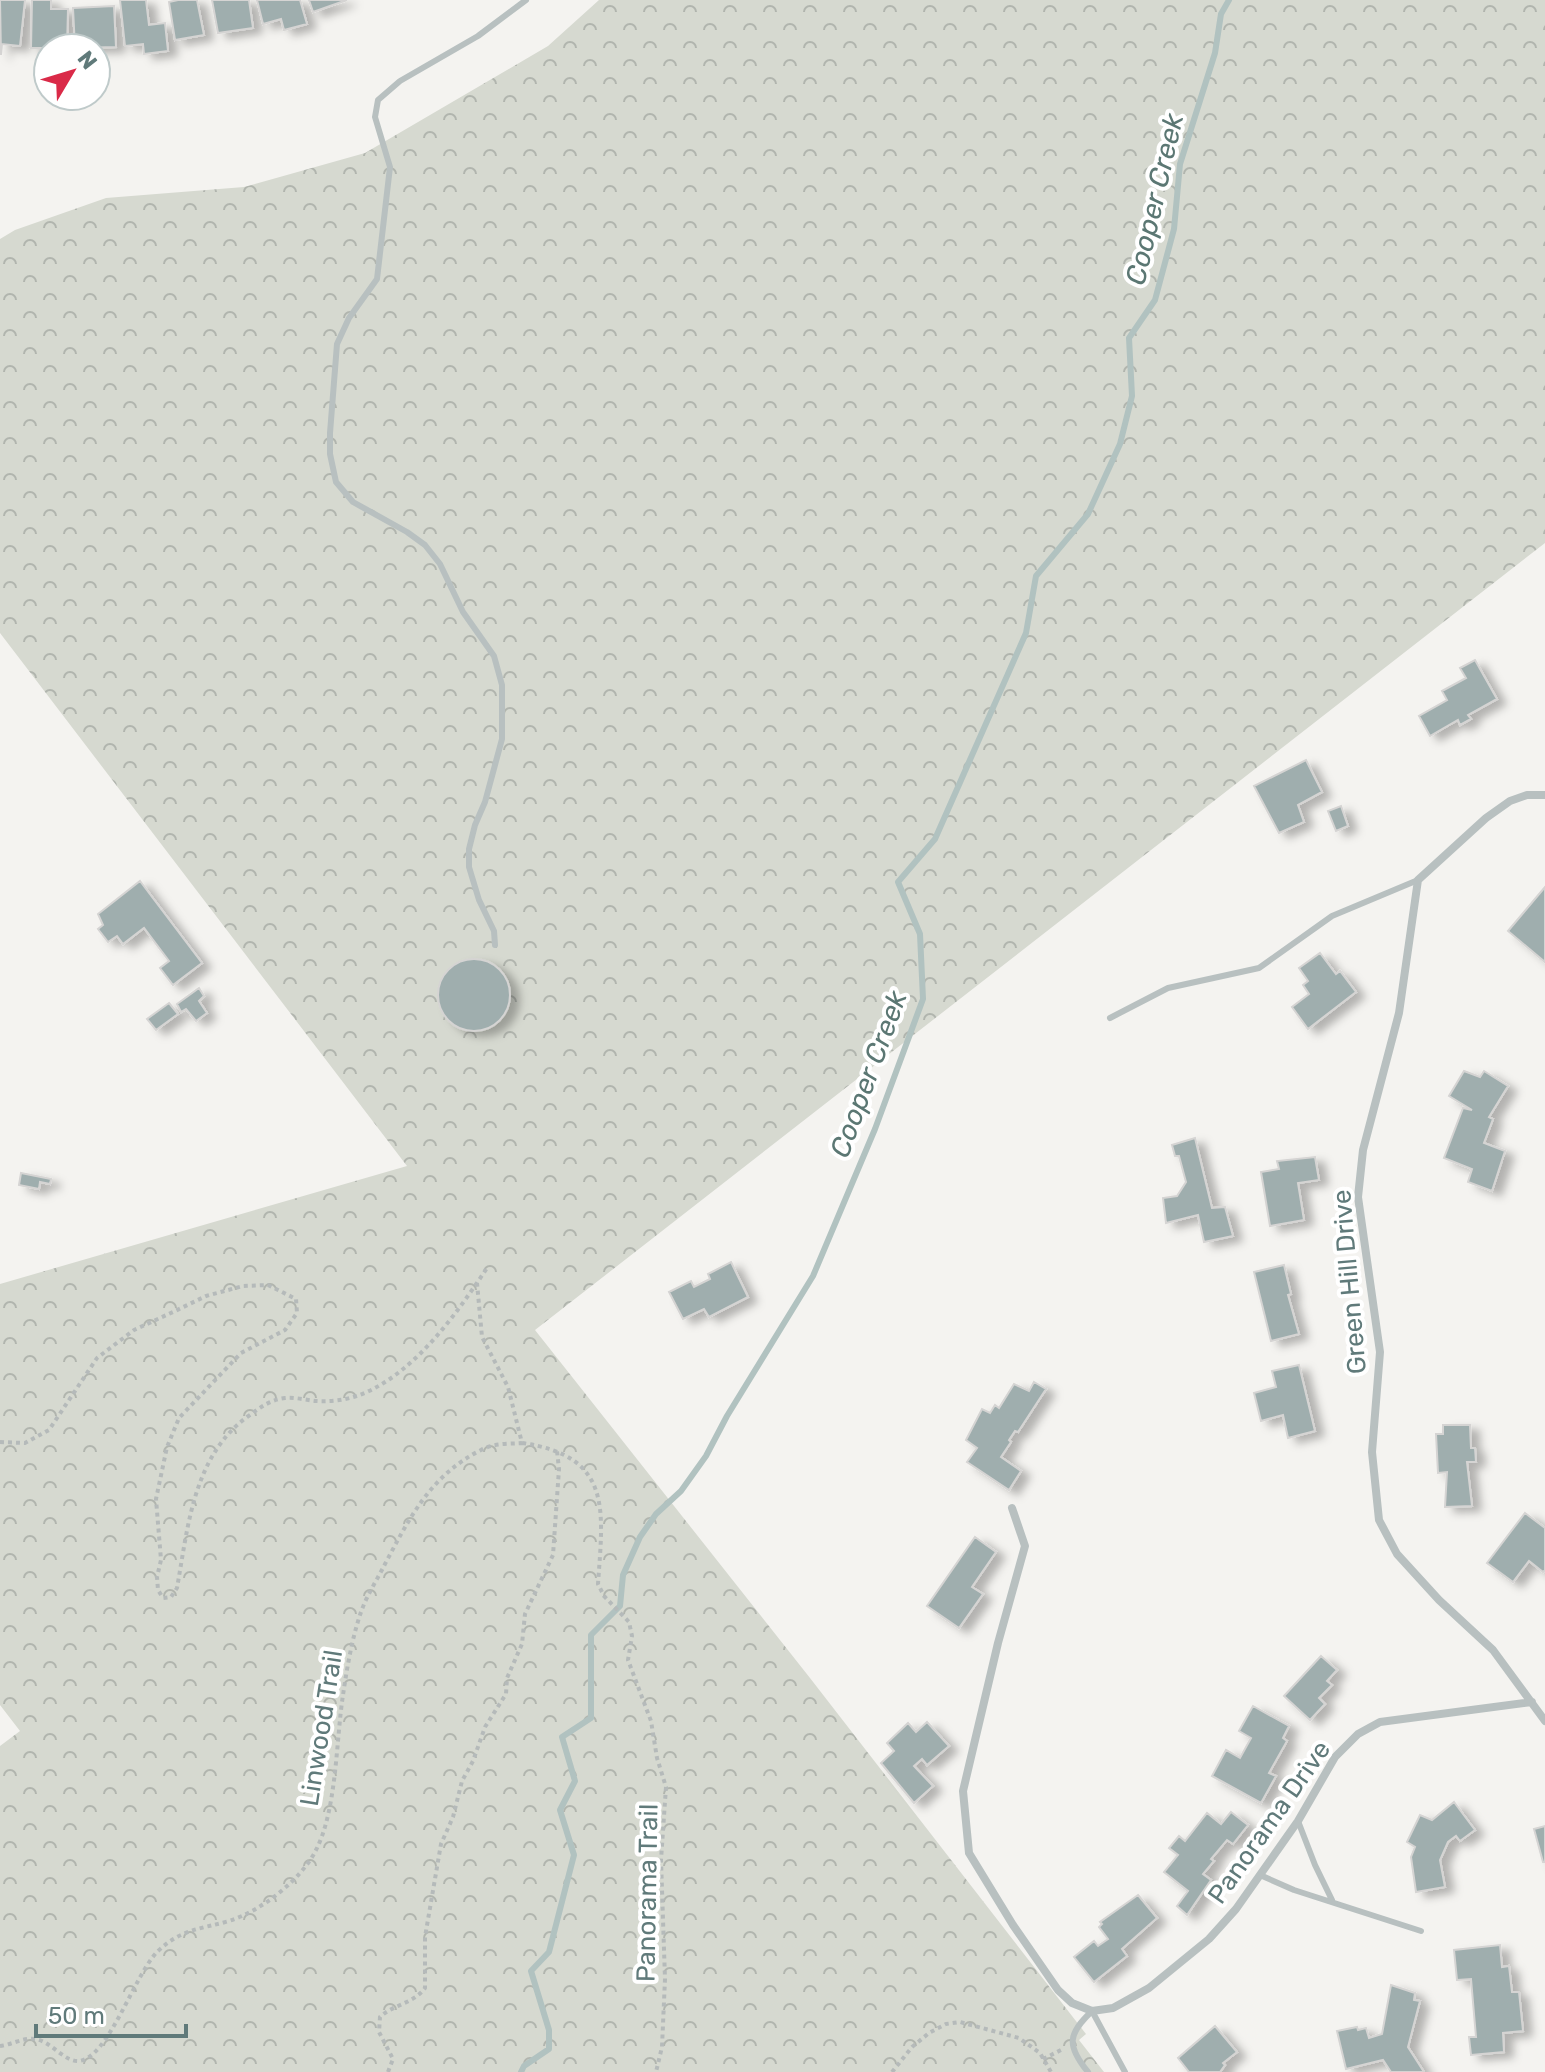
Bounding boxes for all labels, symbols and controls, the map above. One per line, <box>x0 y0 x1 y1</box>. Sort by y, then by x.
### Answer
north arrow <box>32 32 112 112</box>
text: N <box>72 45 103 75</box>
water label: Cooper Creek <box>1119 110 1190 288</box>
water label: Cooper Creek <box>823 986 914 1162</box>
street label: Green Hill Drive <box>1326 1188 1373 1375</box>
street label: Linwood Trail <box>294 1648 349 1808</box>
street label: Panorama Drive <box>1202 1735 1337 1910</box>
street label: Panorama Trail <box>630 1804 665 1982</box>
scale bar <box>36 1988 186 2038</box>
text: 50 m <box>48 2002 105 2030</box>

